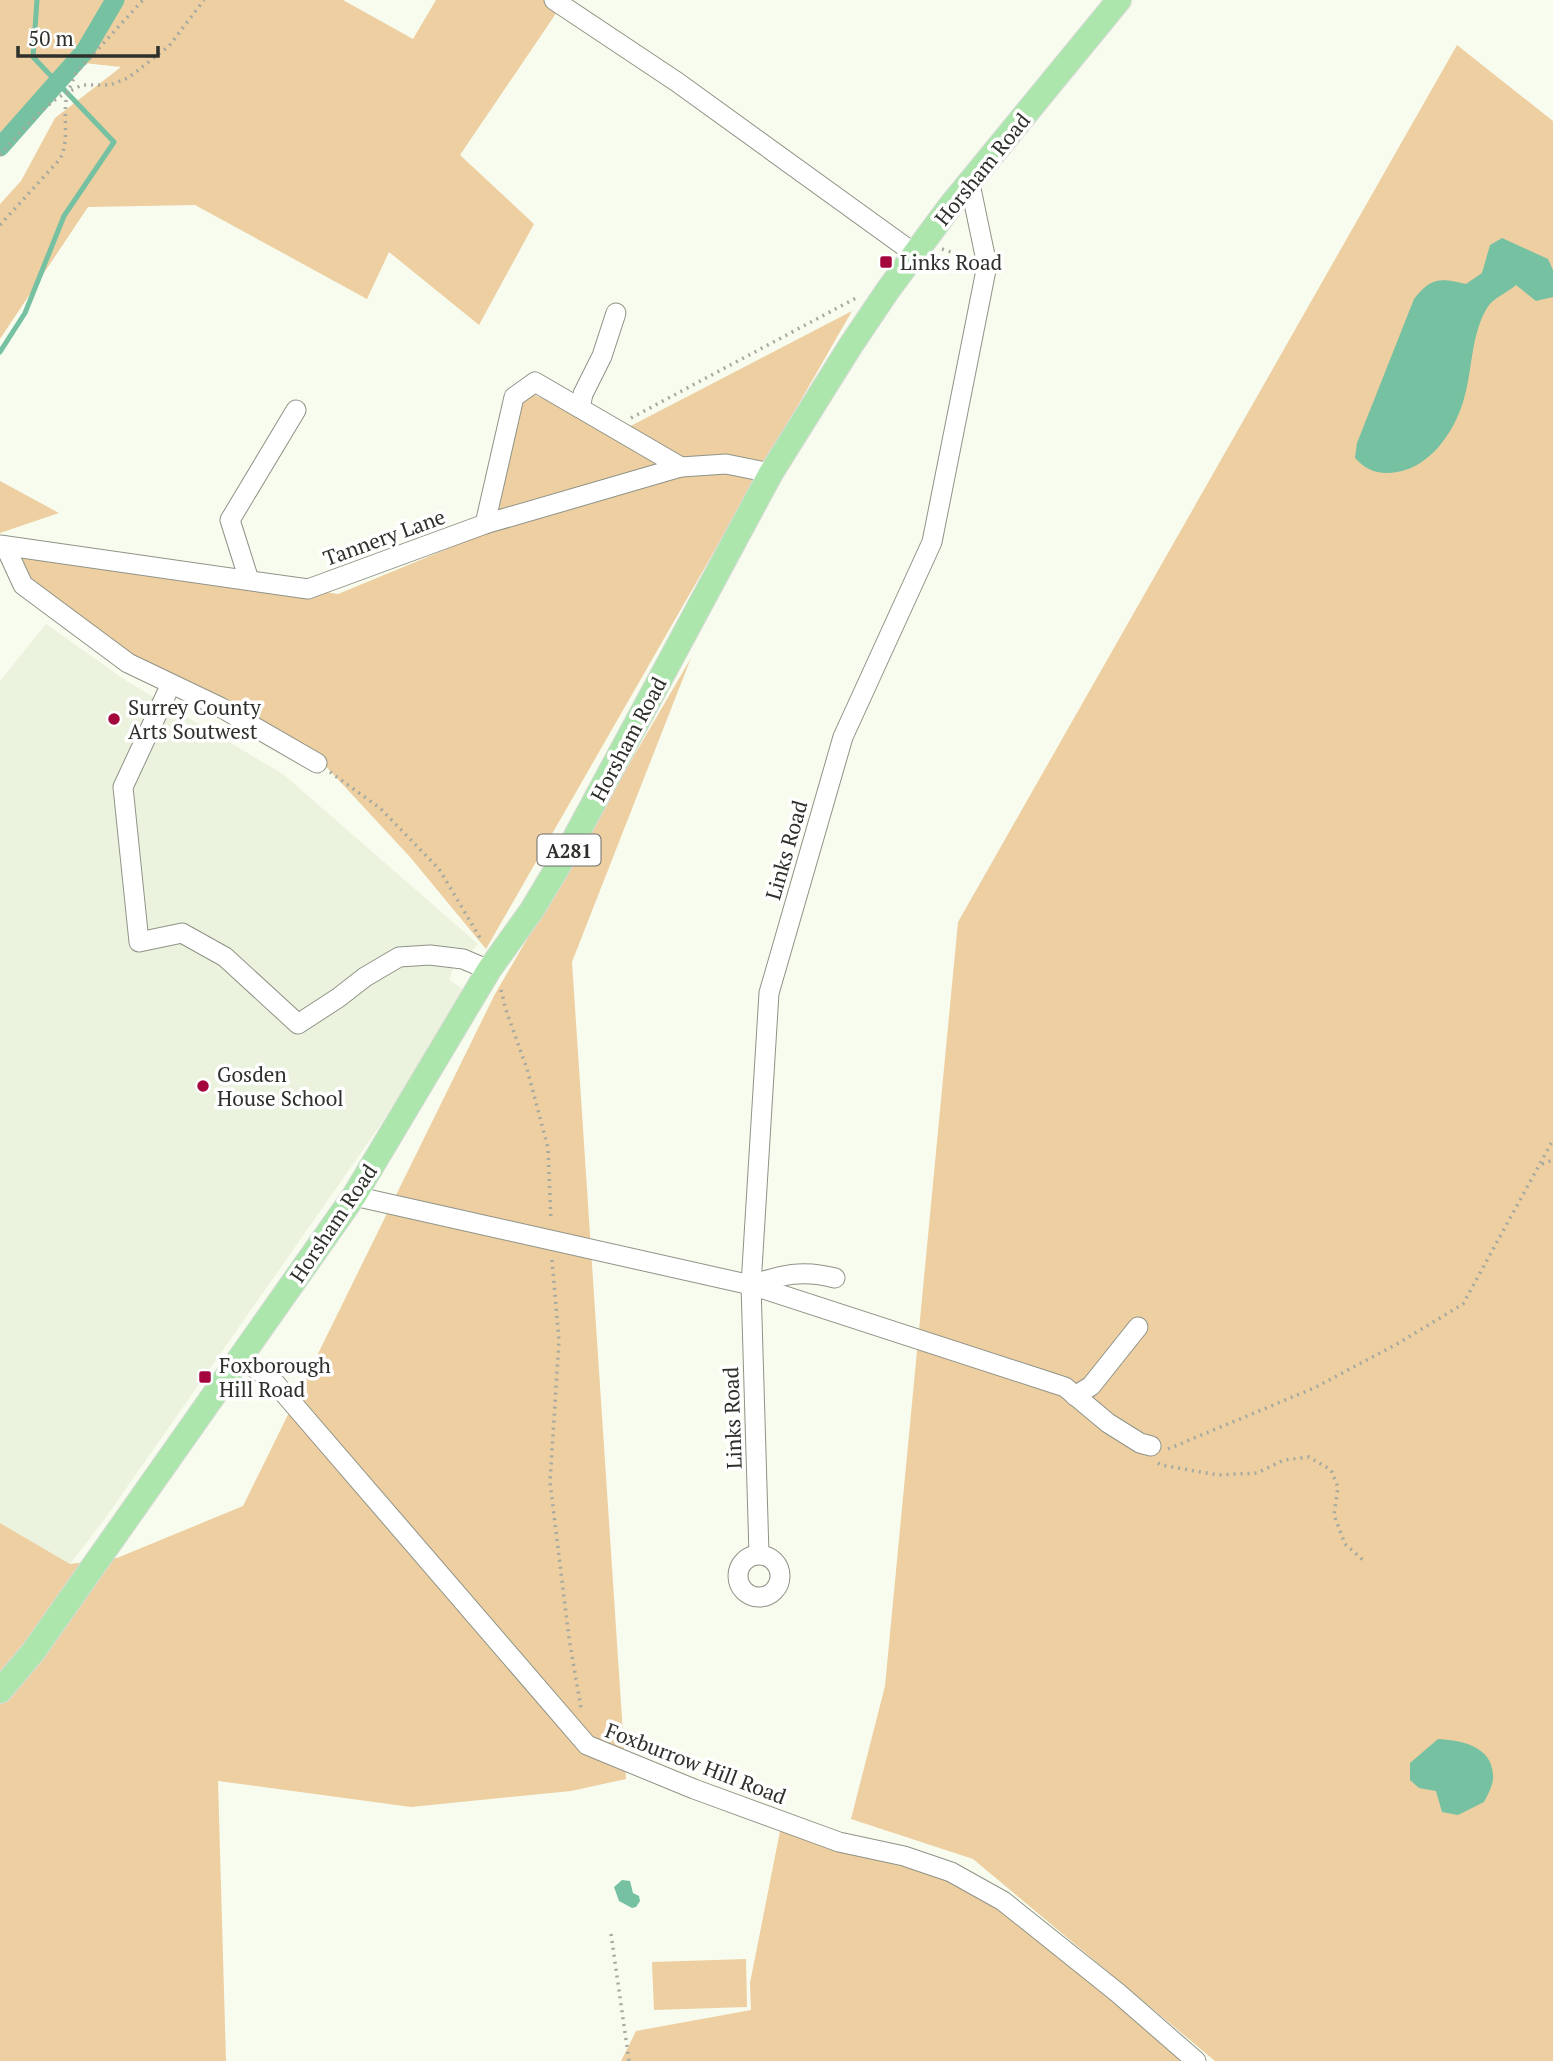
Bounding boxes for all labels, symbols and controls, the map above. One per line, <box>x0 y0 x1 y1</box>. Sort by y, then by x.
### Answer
scale bar <box>18 14 158 58</box>
text: 50 m <box>28 24 74 52</box>
street label: Horsham Road <box>928 107 1036 231</box>
place label: Links Road <box>900 248 1003 276</box>
marker: Links Road <box>878 254 894 270</box>
street label: Tannery Lane <box>319 502 449 572</box>
street label: Horsham Road <box>583 672 673 806</box>
place label: Surrey County Arts Soutwest <box>128 693 261 745</box>
marker: Surrey County Arts Soutwest <box>106 711 122 727</box>
street label: Links Road <box>758 797 814 903</box>
road number: A281 <box>538 834 600 866</box>
place label: Gosden House School <box>217 1060 344 1112</box>
marker: Gosden House School <box>195 1078 211 1094</box>
street label: Horsham Road <box>283 1158 383 1288</box>
place label: Foxborough Hill Road <box>219 1351 331 1403</box>
street label: Links Road <box>716 1366 748 1470</box>
marker: Foxborough Hill Road <box>197 1369 213 1385</box>
street label: Foxburrow Hill Road <box>602 1716 791 1810</box>

